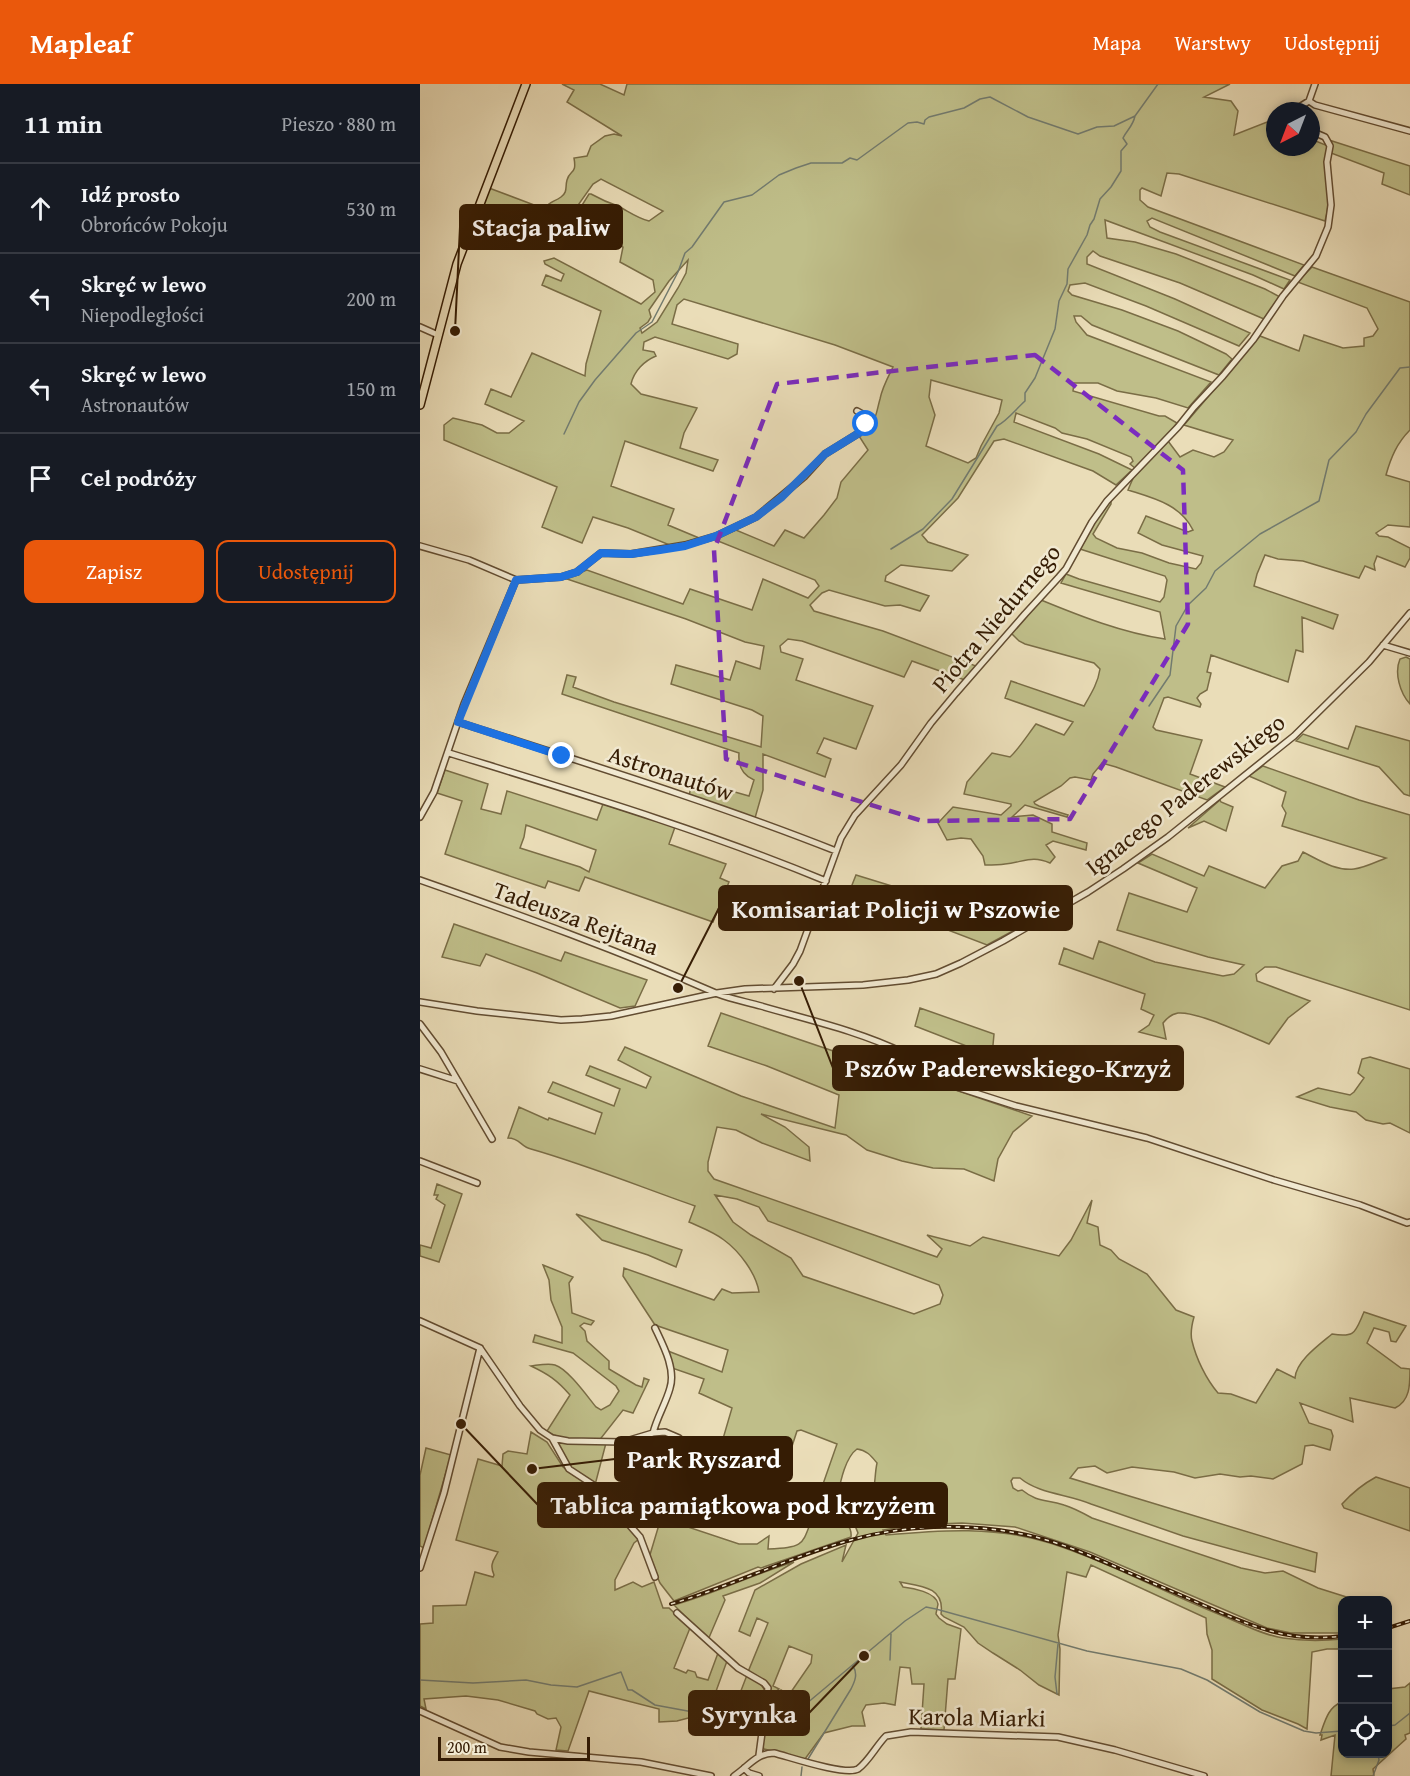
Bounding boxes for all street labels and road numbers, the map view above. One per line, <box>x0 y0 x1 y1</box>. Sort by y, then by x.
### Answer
street label: Piotra Niedurnego <box>923 536 1069 700</box>
street label: Ignacego Paderewskiego <box>1077 705 1293 883</box>
street label: Astronautów <box>604 736 738 810</box>
street label: Tadeusza Rejtana <box>488 872 664 964</box>
street label: Karola Miarki <box>908 1698 1046 1736</box>

